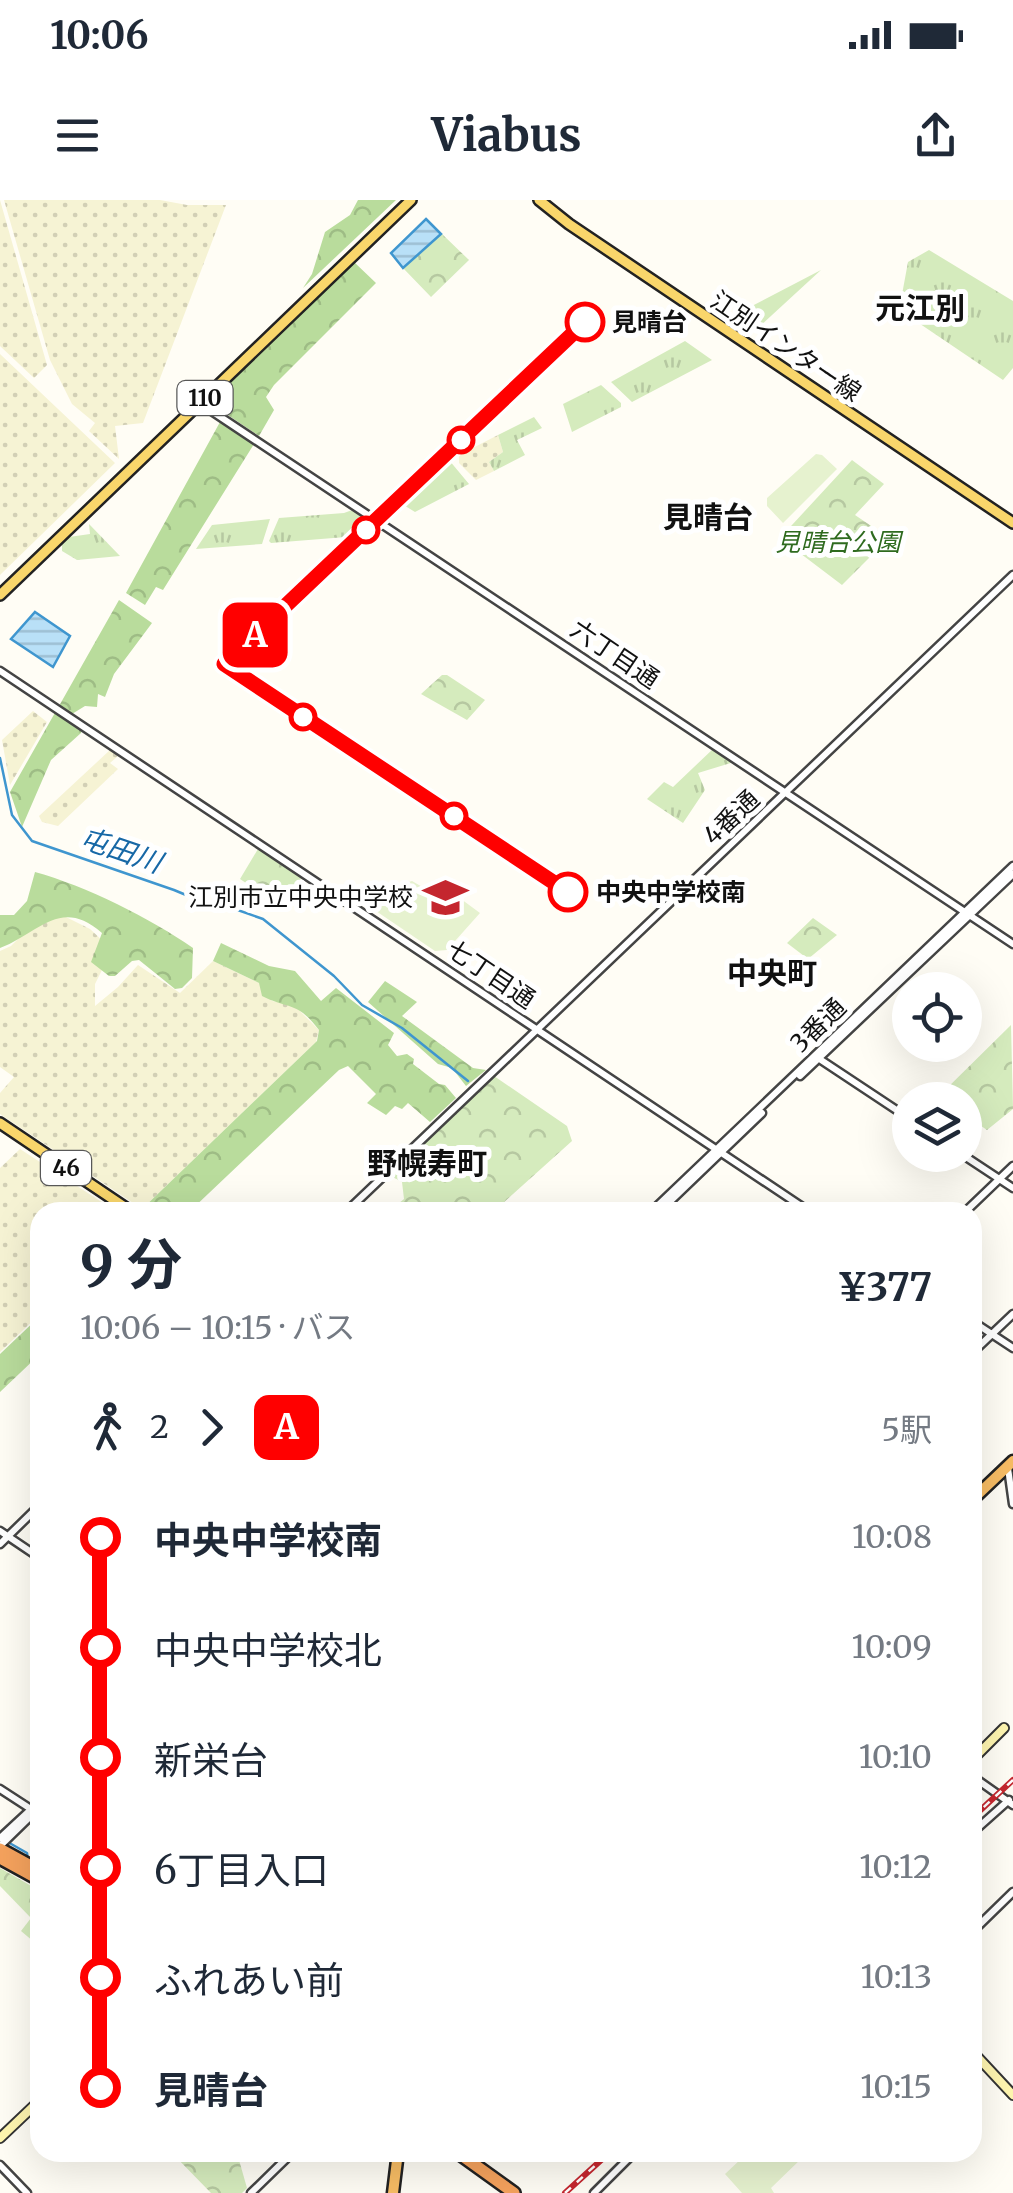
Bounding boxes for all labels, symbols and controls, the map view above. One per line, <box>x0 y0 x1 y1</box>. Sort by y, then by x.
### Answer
text: 10:06 <box>50 12 149 59</box>
text: Viabus <box>431 107 582 163</box>
icon: menu <box>50 108 105 163</box>
icon: share <box>908 108 963 163</box>
street label: 江別インター線 <box>705 284 867 408</box>
district label: 元江別 <box>875 289 965 327</box>
marker: 見晴台 <box>566 303 604 341</box>
place label: 見晴台 <box>612 306 687 338</box>
road number: 110 <box>178 381 232 415</box>
unlabelled marker <box>448 427 474 453</box>
district label: 見晴台 <box>663 498 753 536</box>
unlabelled marker <box>353 517 379 543</box>
park label: 見晴台公園 <box>775 526 903 558</box>
line badge: A <box>222 602 288 668</box>
text: A <box>243 613 267 657</box>
street label: 六丁目通 <box>565 613 665 695</box>
unlabelled marker <box>290 704 316 730</box>
street label: 4番通 <box>696 783 766 851</box>
unlabelled marker <box>441 803 467 829</box>
water label: 屯田川 <box>75 819 169 882</box>
school or university icon: 江別市立中央中学校 <box>422 873 470 921</box>
marker: 中央中学校南 <box>549 873 587 911</box>
place label: 中央中学校南 <box>596 876 746 908</box>
place label: 江別市立中央中学校 <box>188 881 413 913</box>
street label: 七丁目通 <box>441 933 541 1015</box>
district label: 中央町 <box>727 954 817 992</box>
map controls <box>892 972 982 1172</box>
button: locate <box>892 972 982 1062</box>
street label: 3番通 <box>784 991 852 1059</box>
button: layers <box>892 1082 982 1172</box>
district label: 野幌寿町 <box>367 1144 487 1182</box>
road number: 46 <box>41 1151 91 1185</box>
text: 9 分 <box>80 1230 182 1299</box>
text: ¥377 <box>837 1264 932 1311</box>
text: 10:06 – 10:15 · バス <box>80 1308 356 1348</box>
icon: walk <box>80 1400 135 1455</box>
icon: forward <box>184 1400 239 1455</box>
text: A <box>274 1405 299 1449</box>
text: 2 <box>150 1407 169 1447</box>
text: 5駅 <box>881 1410 932 1450</box>
text: 中央中学校南 <box>154 1517 382 1564</box>
text: 10:08 <box>852 1517 932 1557</box>
text: 中央中学校北 <box>154 1627 382 1674</box>
text: 10:09 <box>852 1627 932 1667</box>
text: 新栄台 <box>154 1737 268 1784</box>
text: 10:10 <box>859 1737 932 1777</box>
text: 6丁目入口 <box>154 1847 329 1894</box>
text: 10:12 <box>859 1847 932 1887</box>
text: ふれあい前 <box>154 1957 344 2004</box>
text: 10:13 <box>860 1957 932 1997</box>
text: 見晴台 <box>154 2067 268 2114</box>
text: 10:15 <box>860 2067 932 2107</box>

